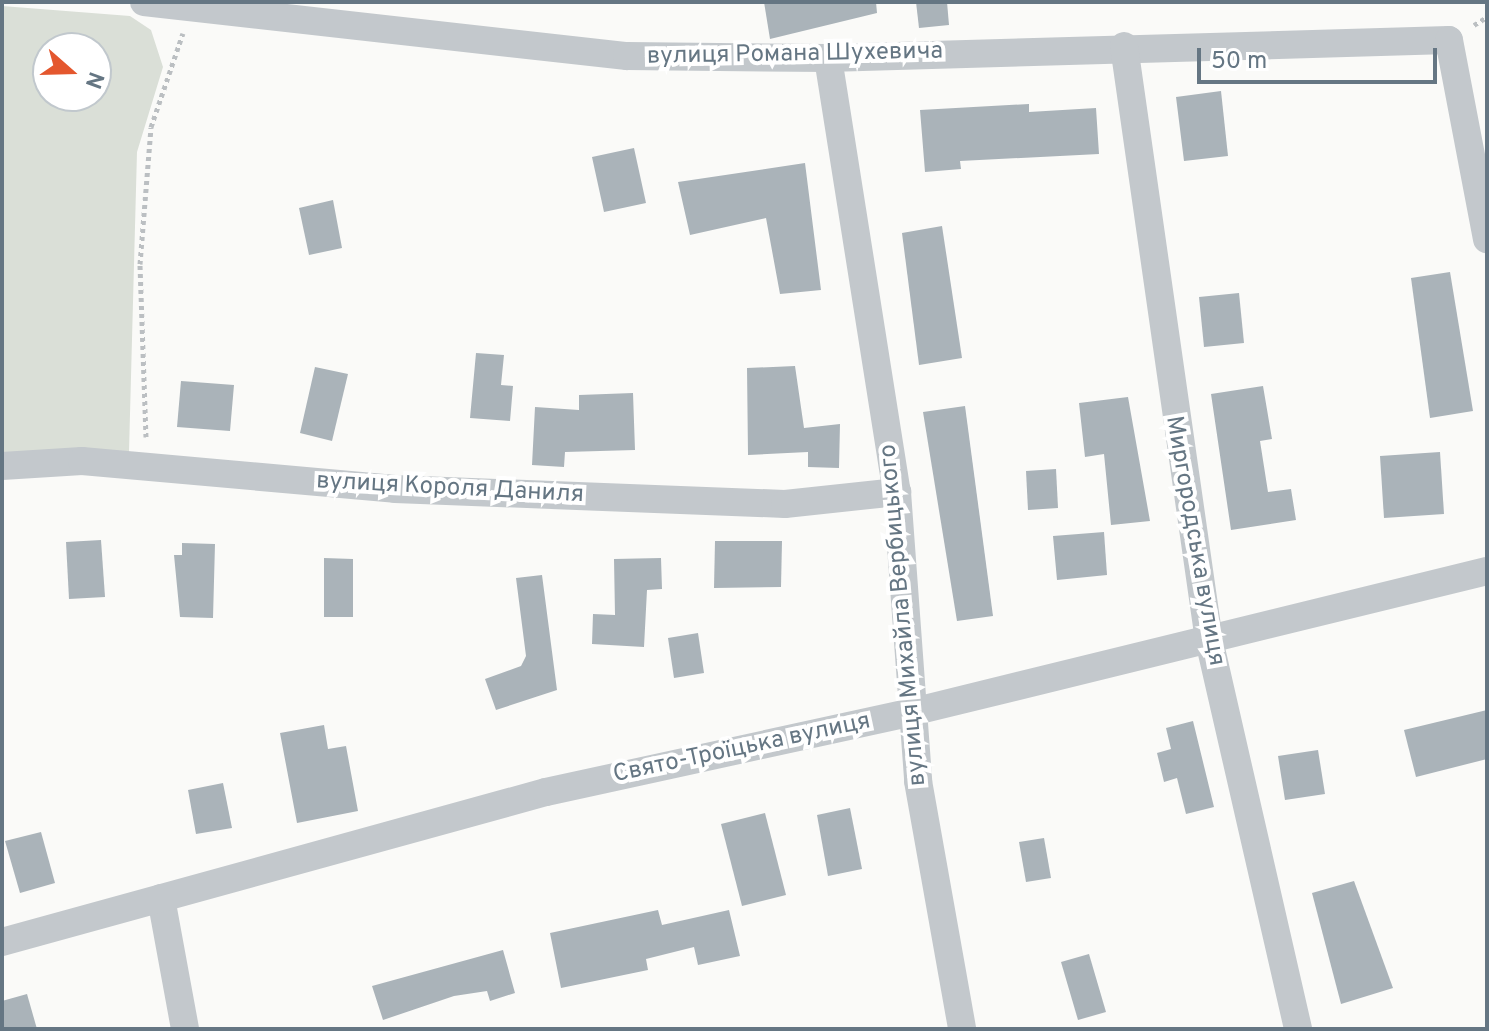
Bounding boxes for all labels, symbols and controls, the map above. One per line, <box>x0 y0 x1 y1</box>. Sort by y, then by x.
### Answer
north arrow <box>32 32 112 112</box>
scale bar <box>1201 32 1441 82</box>
street label: вулиця Романа Шухевича <box>647 38 943 72</box>
text: 50 m <box>1211 47 1267 77</box>
text: N <box>78 68 109 92</box>
street label: Миргородська вулиця <box>1158 414 1230 668</box>
street label: вулиця Михайла Вербицького <box>875 443 933 787</box>
street label: вулиця Короля Даниля <box>315 468 585 510</box>
street label: Свято-Троїцька вулиця <box>611 708 873 790</box>

